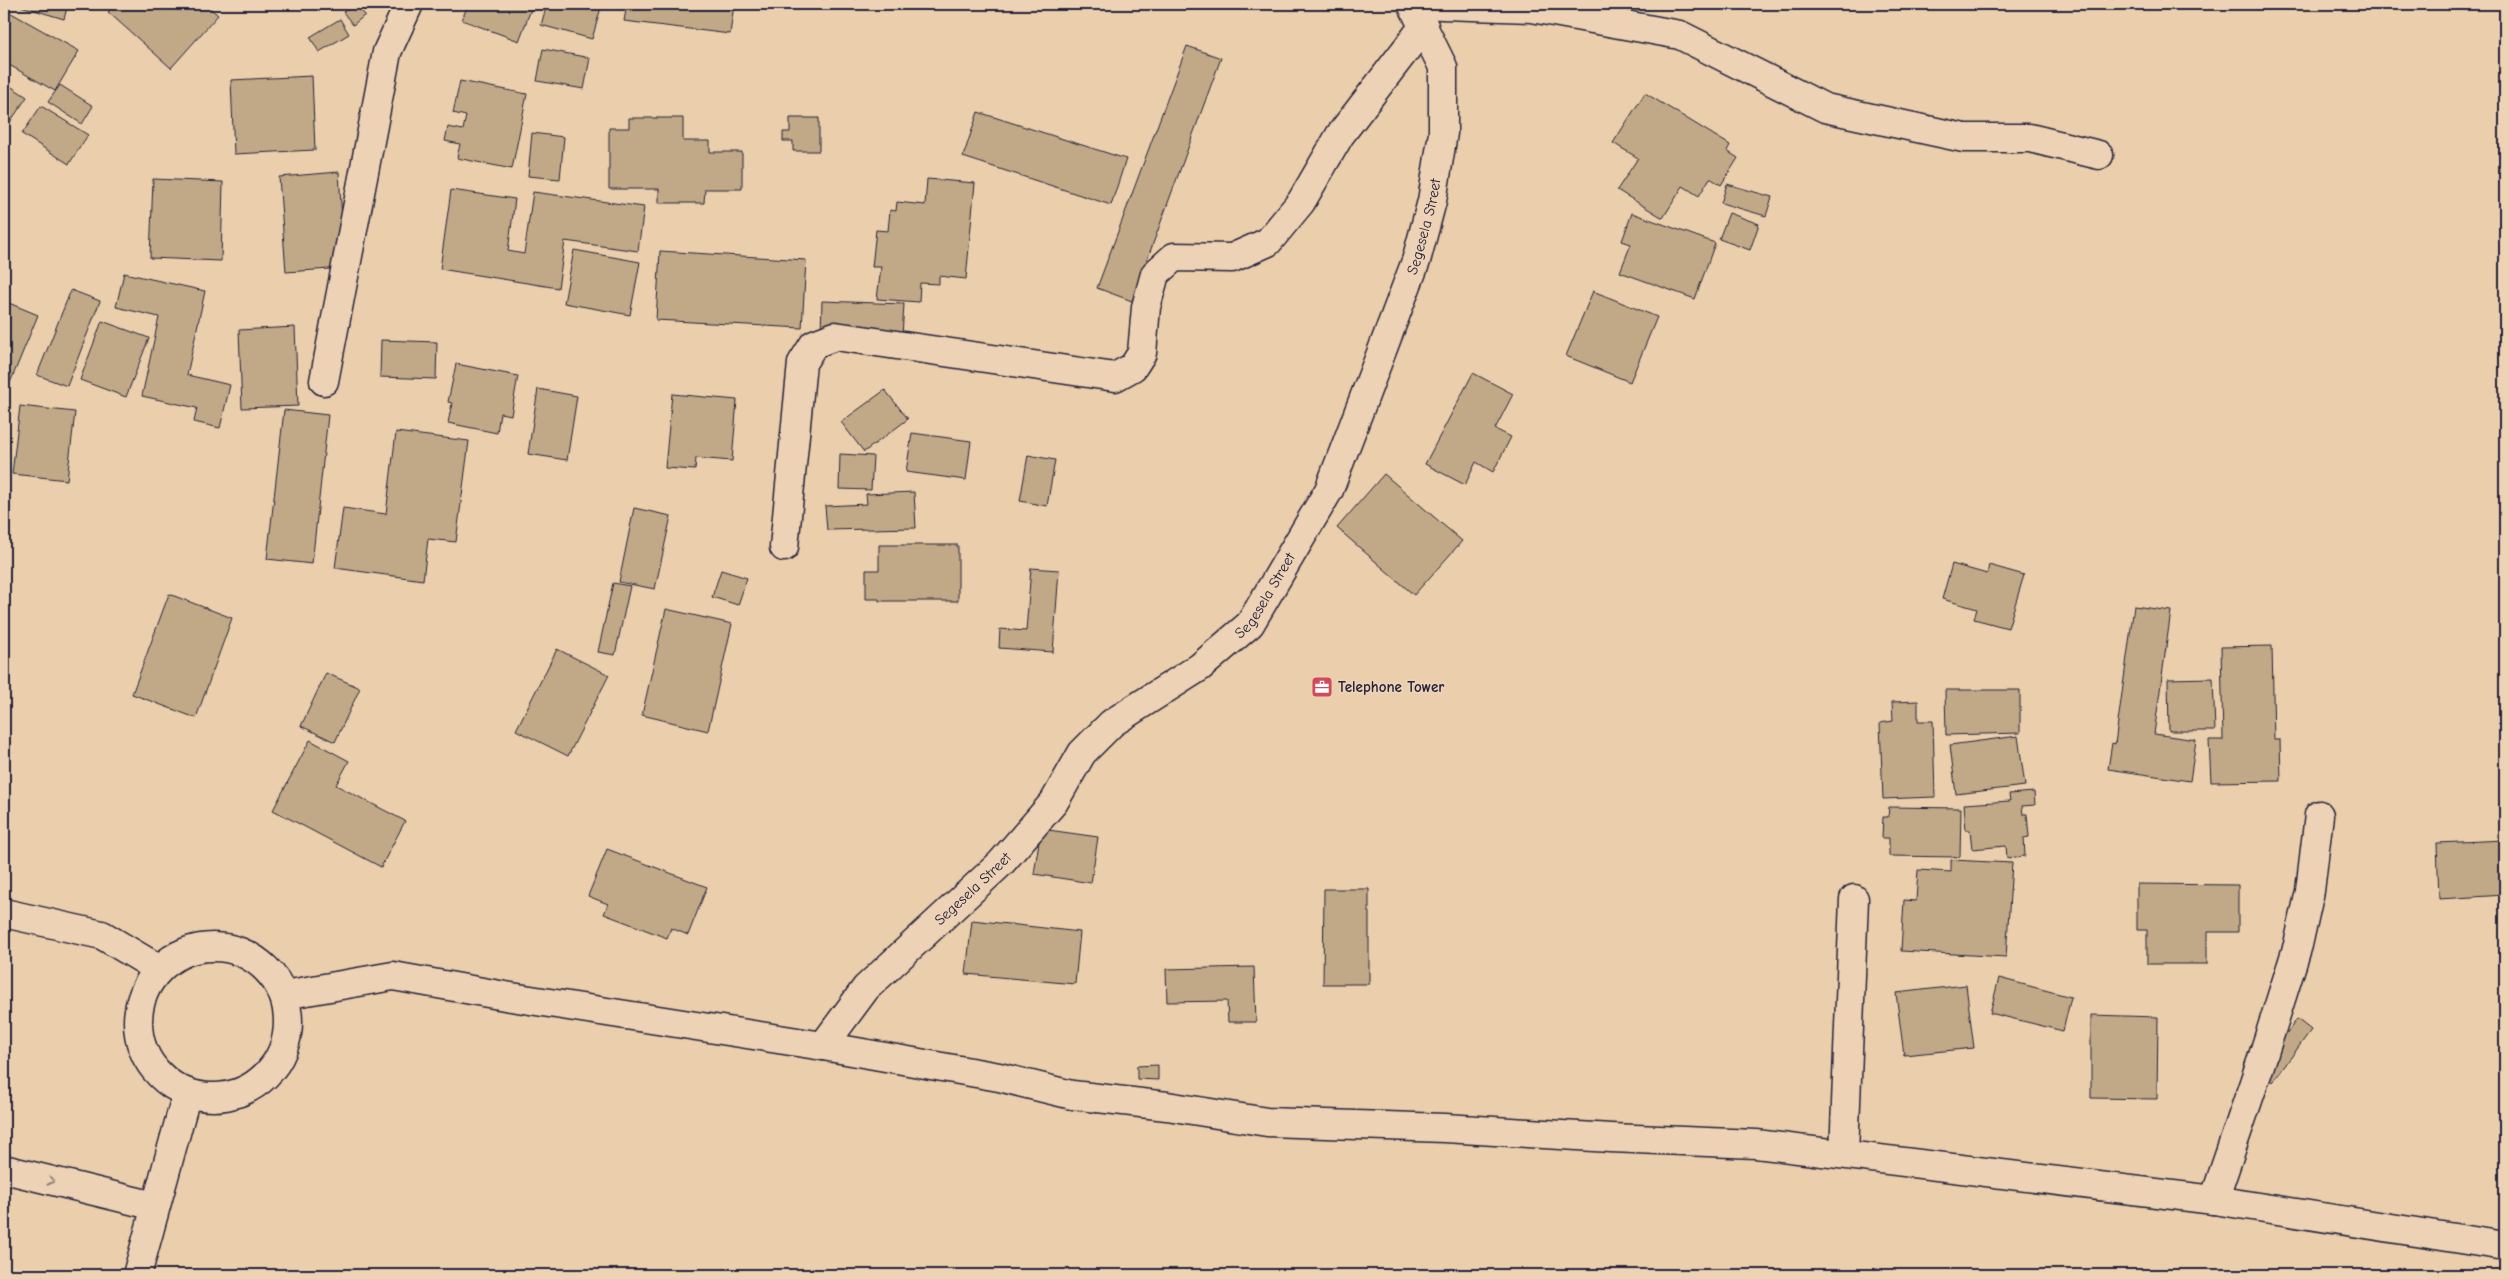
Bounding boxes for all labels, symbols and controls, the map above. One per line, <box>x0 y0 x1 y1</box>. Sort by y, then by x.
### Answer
street label: Segesela Street <box>1403 177 1445 277</box>
street label: Segesela Street <box>1231 549 1299 642</box>
office icon: Telephone Tower <box>1310 675 1334 699</box>
place label: Telephone Tower <box>1338 678 1444 696</box>
street label: Segesela Street <box>931 848 1016 929</box>
one-way arrow <box>47 1175 56 1186</box>

